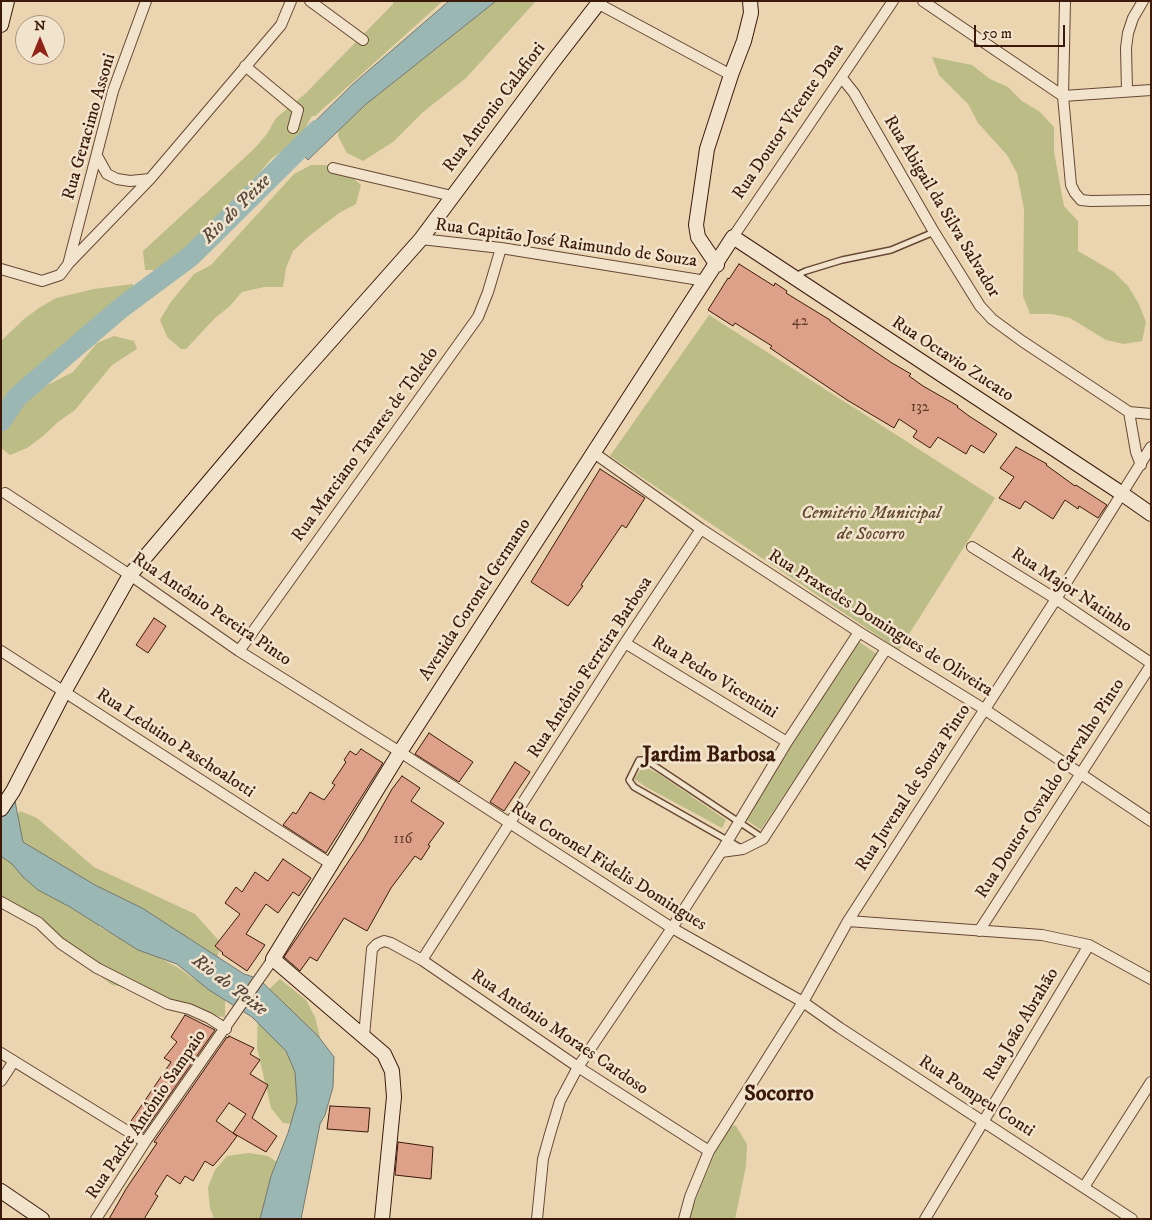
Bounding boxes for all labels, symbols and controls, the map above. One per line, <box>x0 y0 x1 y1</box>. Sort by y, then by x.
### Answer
north arrow <box>15 15 65 65</box>
scale bar <box>977 15 1068 47</box>
text: N <box>34 17 46 35</box>
text: 50 m <box>982 24 1012 43</box>
street label: Rua Antonio Calafiori <box>439 39 551 177</box>
street label: Rua Doutor Vicente Dana <box>729 40 849 204</box>
street label: Rua Geracimo Assoni <box>59 51 121 203</box>
street label: Rua Abigail da Silva Salvador <box>878 112 1004 302</box>
water label: Rio do Peixe <box>198 171 276 249</box>
street label: Rua Capitão José Raimundo de Souza <box>434 215 698 273</box>
street label: Rua Octavio Zucato <box>887 312 1017 408</box>
house number: 42 <box>792 313 808 331</box>
street label: Rua Marciano Tavares de Toledo <box>288 343 444 547</box>
house number: 132 <box>911 399 929 417</box>
park label: Cemitério Municipal de Socorro <box>801 503 941 546</box>
street label: Avenida Coronel Germano <box>415 515 537 685</box>
street label: Rua Major Natinho <box>1007 544 1135 638</box>
street label: Rua Praxedes Domingues de Oliveira <box>763 546 997 702</box>
street label: Rua Antônio Pereira Pinto <box>127 549 295 671</box>
street label: Rua Antônio Ferreira Barbosa <box>524 573 658 763</box>
street label: Rua Pedro Vicentini <box>647 632 781 724</box>
street label: Rua Doutor Osvaldo Carvalho Pinto <box>972 675 1130 903</box>
street label: Rua Leduino Paschoalotti <box>92 685 258 803</box>
street label: Rua Juvenal de Souza Pinto <box>852 700 976 876</box>
district label: Jardim Barbosa <box>643 743 775 769</box>
street label: Rua Coronel Fidelis Domingues <box>506 798 710 936</box>
house number: 116 <box>394 831 412 849</box>
water label: Rio do Peixe <box>187 950 271 1022</box>
street label: Rua Antônio Moraes Cardoso <box>466 965 652 1101</box>
street label: Rua João Abrahão <box>980 965 1064 1085</box>
street label: Rua Padre Antônio Sampaio <box>82 1026 212 1204</box>
street label: Rua Pompeu Conti <box>914 1051 1038 1143</box>
district label: Socorro <box>744 1082 814 1108</box>

